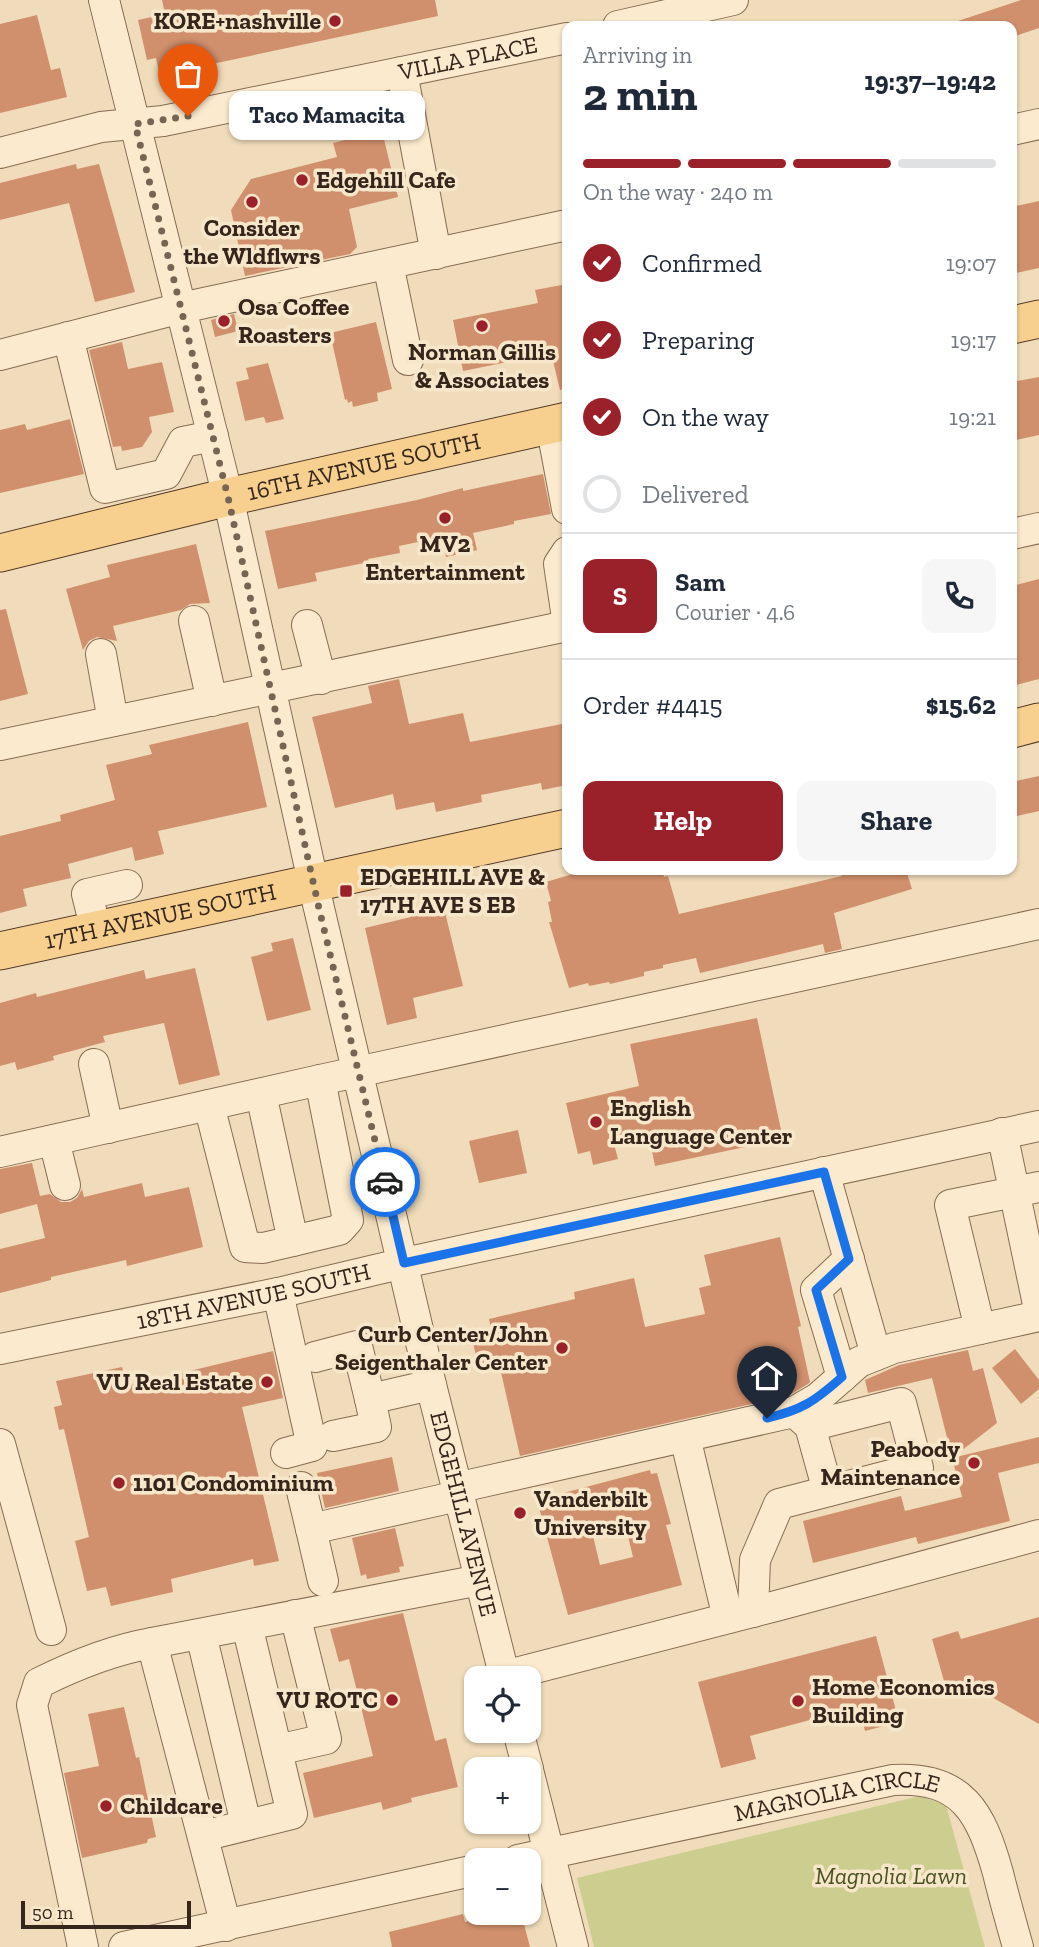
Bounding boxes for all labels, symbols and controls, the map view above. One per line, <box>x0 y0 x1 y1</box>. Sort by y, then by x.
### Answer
place label: KORE+nashville <box>154 6 321 35</box>
marker: KORE+nashville <box>327 13 343 29</box>
street label: VILLA PLACE <box>395 29 540 86</box>
text: Arriving in <box>583 41 692 69</box>
pin <box>158 44 218 116</box>
icon: bag <box>169 55 207 93</box>
text: 19:37–19:42 <box>864 65 996 97</box>
text: 2 min <box>583 67 698 122</box>
callout: Taco Mamacita <box>230 92 426 140</box>
text: Taco Mamacita <box>249 101 405 129</box>
place label: Edgehill Cafe <box>316 165 456 194</box>
marker: Edgehill Cafe <box>294 172 310 188</box>
text: On the way · 240 m <box>583 178 773 206</box>
marker: Consider the Wldflwrs <box>244 194 260 210</box>
place label: Consider the Wldflwrs <box>184 213 320 270</box>
icon: check <box>583 244 621 282</box>
text: Confirmed <box>642 247 762 279</box>
text: 19:07 <box>946 249 996 277</box>
place label: Osa Coffee Roasters <box>238 292 350 349</box>
marker: Osa Coffee Roasters <box>216 313 232 329</box>
marker: Norman Gillis & Associates <box>474 318 490 334</box>
icon: check <box>583 321 621 359</box>
text: Preparing <box>642 324 754 356</box>
text: 19:17 <box>950 326 996 354</box>
place label: Norman Gillis & Associates <box>408 337 556 394</box>
icon: check <box>583 398 621 436</box>
text: On the way <box>642 401 769 433</box>
text: 19:21 <box>949 403 996 431</box>
street label: 16TH AVENUE SOUTH <box>244 426 483 506</box>
text: Delivered <box>642 478 749 510</box>
marker: MV2 Entertainment <box>437 510 453 526</box>
place label: MV2 Entertainment <box>365 529 525 586</box>
button: phone <box>922 559 996 633</box>
text: Sam <box>675 566 725 598</box>
text: S <box>613 580 627 612</box>
text: Courier · 4.6 <box>675 598 795 626</box>
text: Order #4415 <box>583 689 723 721</box>
text: $15.62 <box>926 689 996 721</box>
button: Help <box>583 781 783 861</box>
button: Share <box>797 781 996 861</box>
place label: EDGEHILL AVE & 17TH AVE S EB <box>360 862 545 919</box>
street label: 17TH AVENUE SOUTH <box>42 877 279 955</box>
marker: EDGEHILL AVE & 17TH AVE S EB <box>338 883 354 899</box>
place label: English Language Center <box>610 1093 793 1150</box>
marker: English Language Center <box>588 1114 604 1130</box>
courier <box>350 1147 420 1217</box>
icon: car <box>366 1163 404 1201</box>
street label: 18TH AVENUE SOUTH <box>134 1256 373 1335</box>
place label: Curb Center/John Seigenthaler Center <box>335 1319 548 1376</box>
marker: Curb Center/John Seigenthaler Center <box>554 1340 570 1356</box>
pin <box>737 1346 797 1418</box>
icon: home <box>748 1357 786 1395</box>
place label: VU Real Estate <box>97 1367 253 1396</box>
marker: VU Real Estate <box>259 1374 275 1390</box>
street label: EDGEHILL AVENUE <box>424 1408 504 1619</box>
place label: Peabody Maintenance <box>820 1434 960 1491</box>
marker: Peabody Maintenance <box>966 1455 982 1471</box>
place label: 1101 Condominium <box>133 1468 334 1497</box>
marker: 1101 Condominium <box>111 1475 127 1491</box>
place label: Vanderbilt University <box>534 1484 648 1541</box>
marker: Vanderbilt University <box>512 1505 528 1521</box>
map controls <box>464 1666 541 1925</box>
button: locate <box>464 1666 541 1743</box>
place label: Home Economics Building <box>812 1672 995 1729</box>
place label: VU ROTC <box>276 1685 378 1714</box>
marker: VU ROTC <box>384 1692 400 1708</box>
marker: Home Economics Building <box>790 1693 806 1709</box>
button: + <box>464 1757 541 1834</box>
street label: MAGNOLIA CIRCLE <box>731 1764 944 1827</box>
place label: Childcare <box>120 1791 223 1820</box>
marker: Childcare <box>98 1798 114 1814</box>
button: − <box>464 1848 541 1925</box>
park label: Magnolia Lawn <box>815 1861 967 1890</box>
scale bar <box>21 1898 191 1930</box>
text: 50 m <box>32 1901 73 1924</box>

